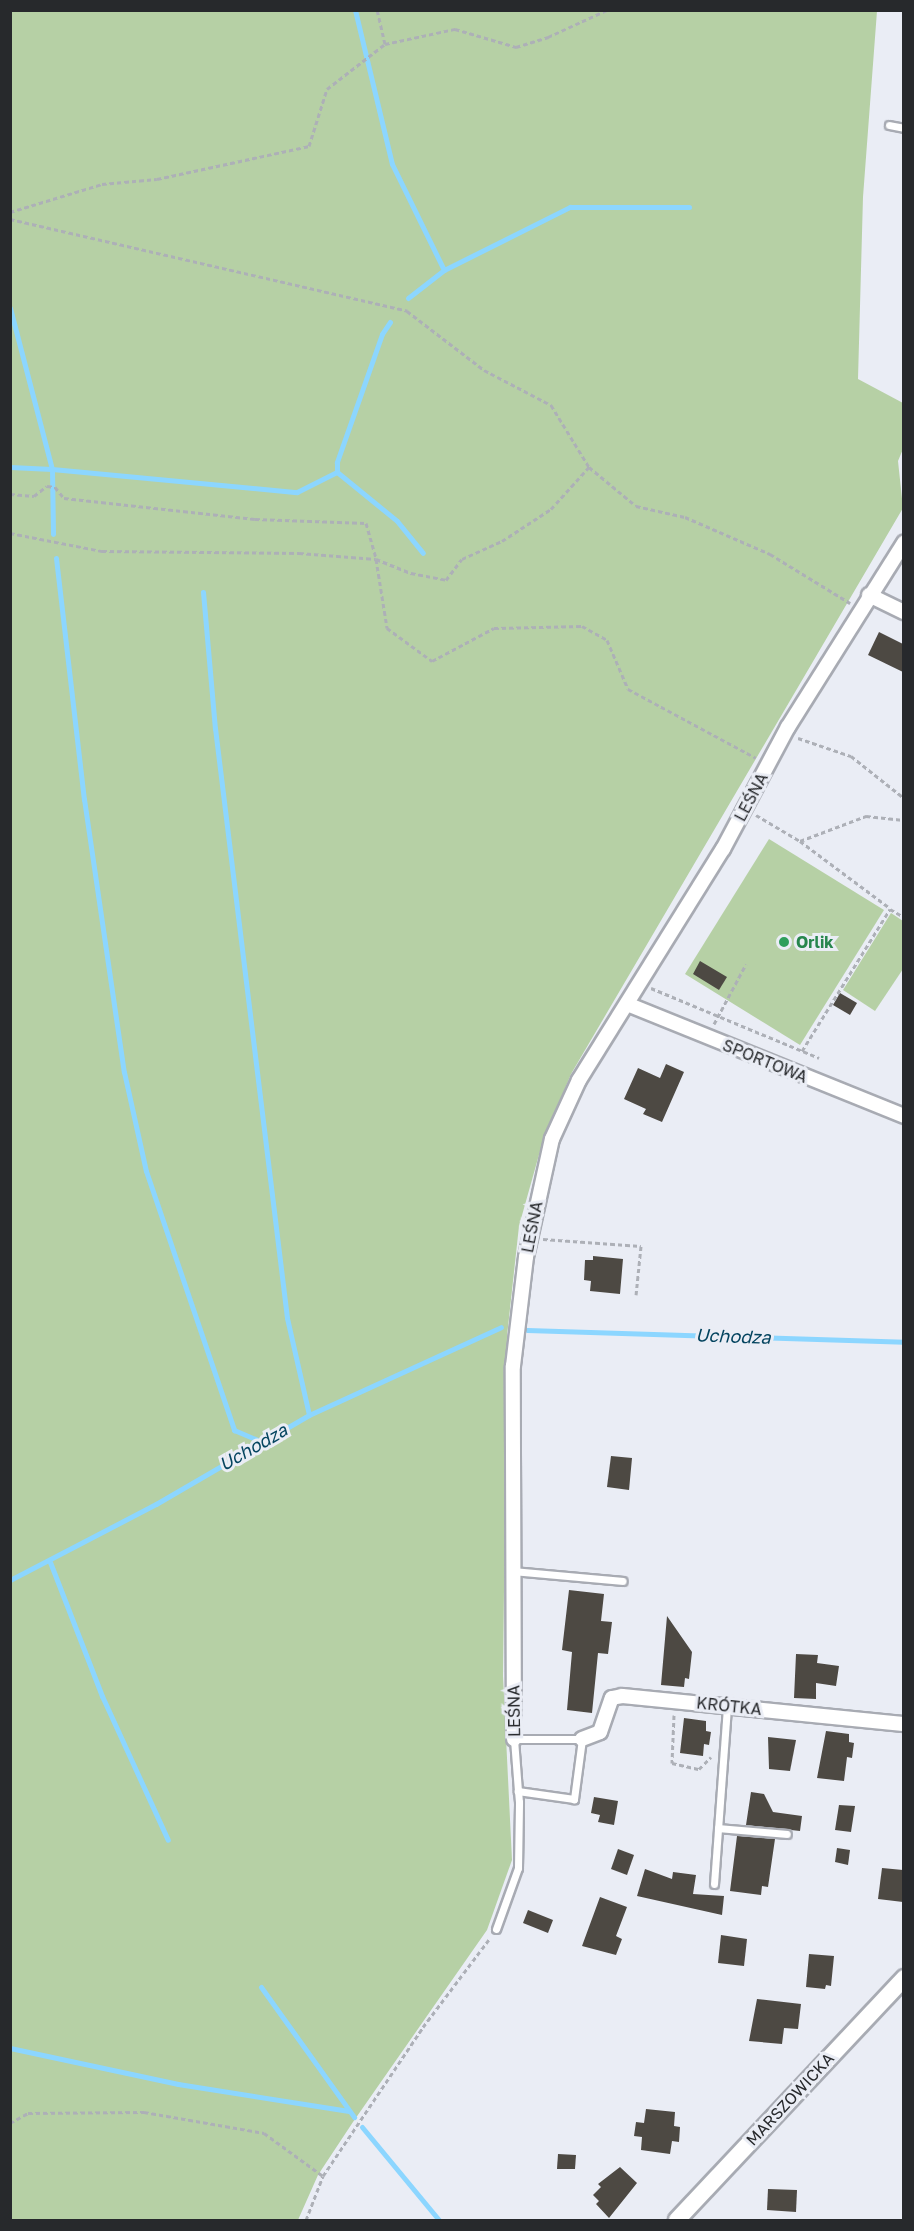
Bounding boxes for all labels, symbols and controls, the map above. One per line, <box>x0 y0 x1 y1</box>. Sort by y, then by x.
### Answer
street label: LEŚNA <box>730 770 772 824</box>
place label: Orlik <box>796 932 834 952</box>
marker: Orlik <box>777 935 791 949</box>
street label: SPORTOWA <box>720 1035 810 1087</box>
street label: LEŚNA <box>518 1200 546 1254</box>
water label: Uchodza <box>695 1324 771 1348</box>
water label: Uchodza <box>215 1419 291 1475</box>
street label: LEŚNA <box>504 1685 524 1737</box>
street label: KRÓTKA <box>695 1693 763 1719</box>
street label: MARSZOWICKA <box>742 2049 838 2149</box>

